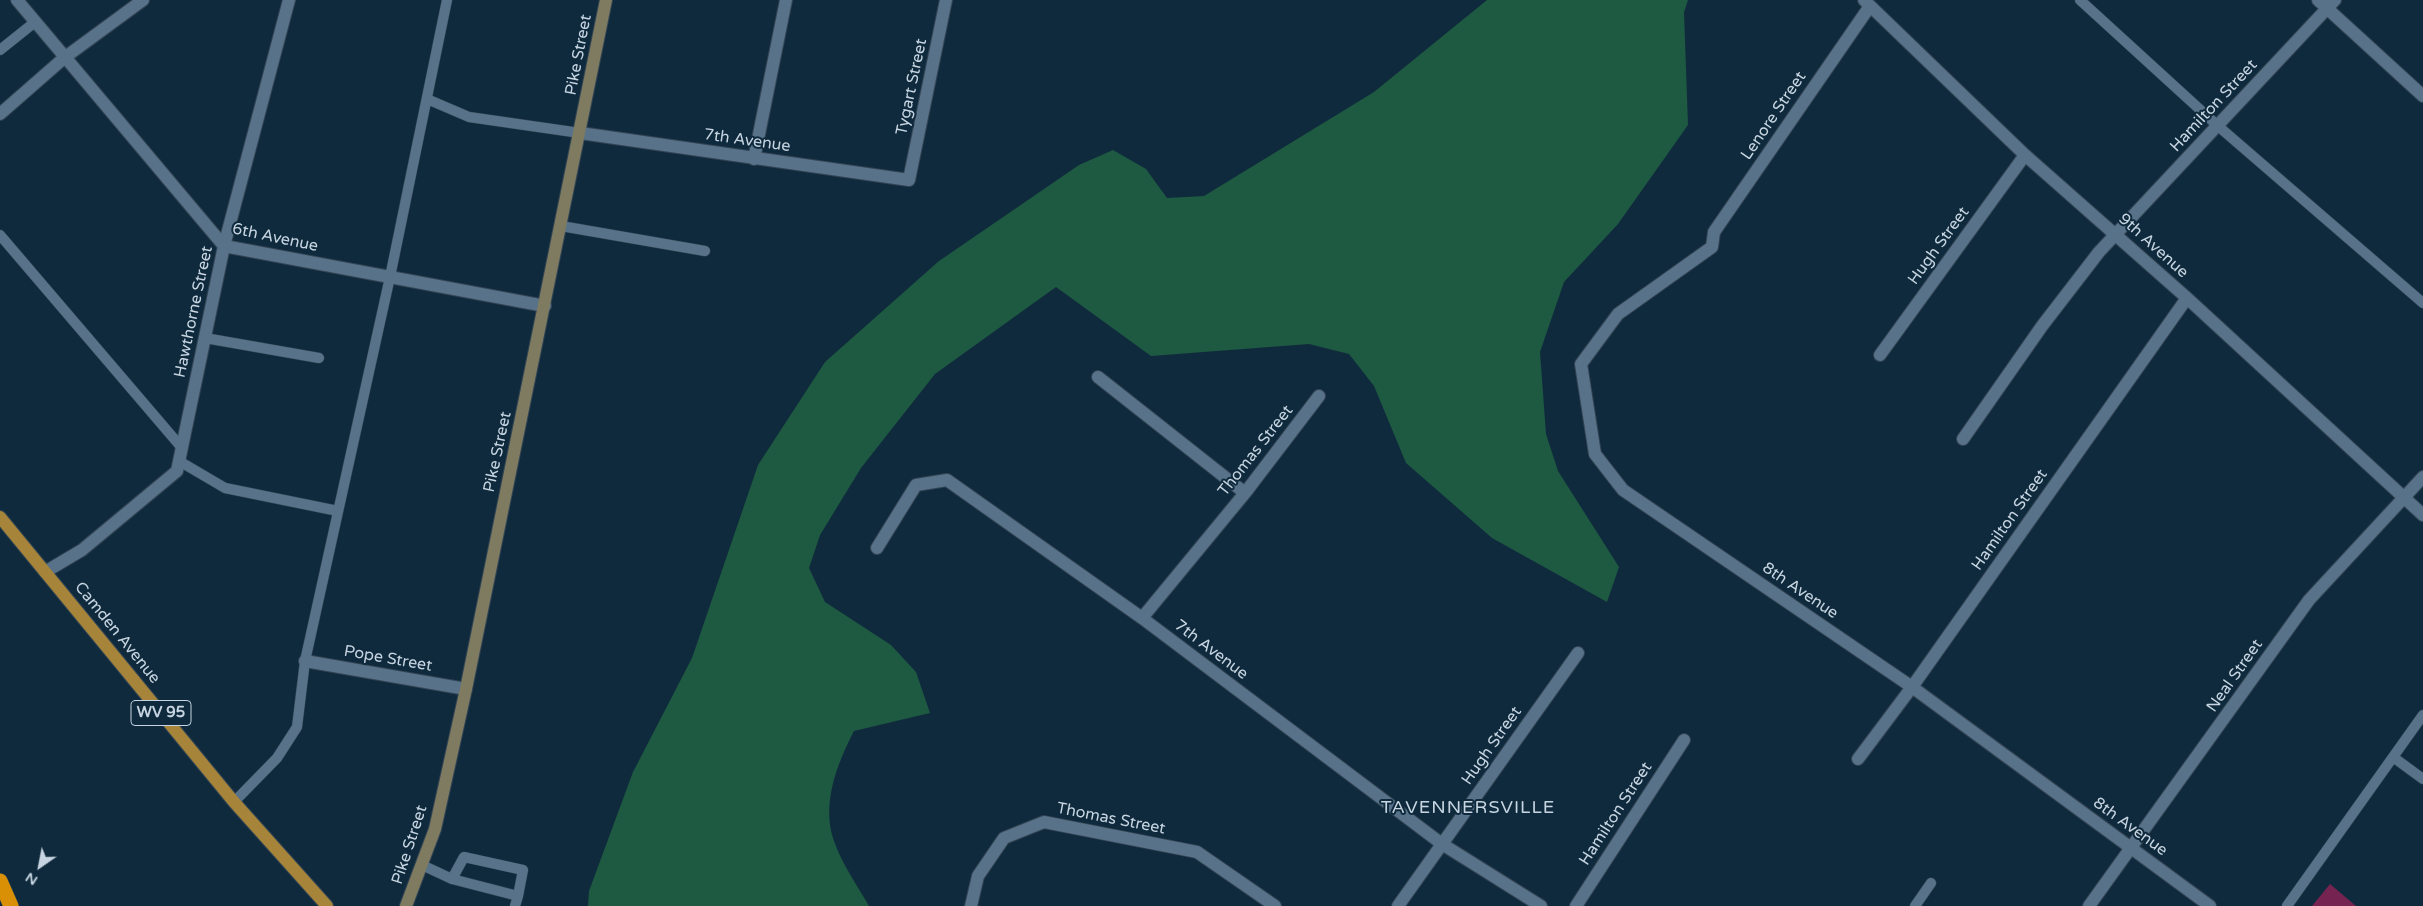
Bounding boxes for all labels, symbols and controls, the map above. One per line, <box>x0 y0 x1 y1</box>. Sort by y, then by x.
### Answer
street label: Pike Street <box>562 13 596 97</box>
street label: Tygart Street <box>892 37 932 137</box>
street label: Hamilton Street <box>2166 56 2262 156</box>
street label: Lenore Street <box>1737 68 1811 164</box>
street label: 7th Avenue <box>702 125 792 157</box>
street label: Hugh Street <box>1904 203 1974 289</box>
street label: 9th Avenue <box>2114 210 2192 282</box>
street label: 6th Avenue <box>230 220 320 256</box>
street label: Hawthorne Street <box>171 244 217 380</box>
street label: Thomas Street <box>1214 402 1298 500</box>
street label: Pike Street <box>480 410 516 494</box>
street label: Hamilton Street <box>1968 466 2052 574</box>
street label: 8th Avenue <box>1758 559 1842 623</box>
street label: Camden Avenue <box>70 578 164 688</box>
street label: 7th Avenue <box>1170 616 1252 684</box>
street label: Neal Street <box>2203 636 2267 716</box>
street label: Pope Street <box>342 642 434 676</box>
road number: WV 95 <box>131 700 191 726</box>
street label: Hugh Street <box>1458 703 1526 789</box>
street label: Hamilton Street <box>1576 759 1656 869</box>
street label: 8th Avenue <box>2089 794 2171 860</box>
district label: TAVENNERSVILLE <box>1379 797 1557 819</box>
street label: Thomas Street <box>1055 799 1167 839</box>
street label: Pike Street <box>388 803 432 887</box>
north arrow <box>15 841 65 891</box>
text: N <box>22 869 41 889</box>

